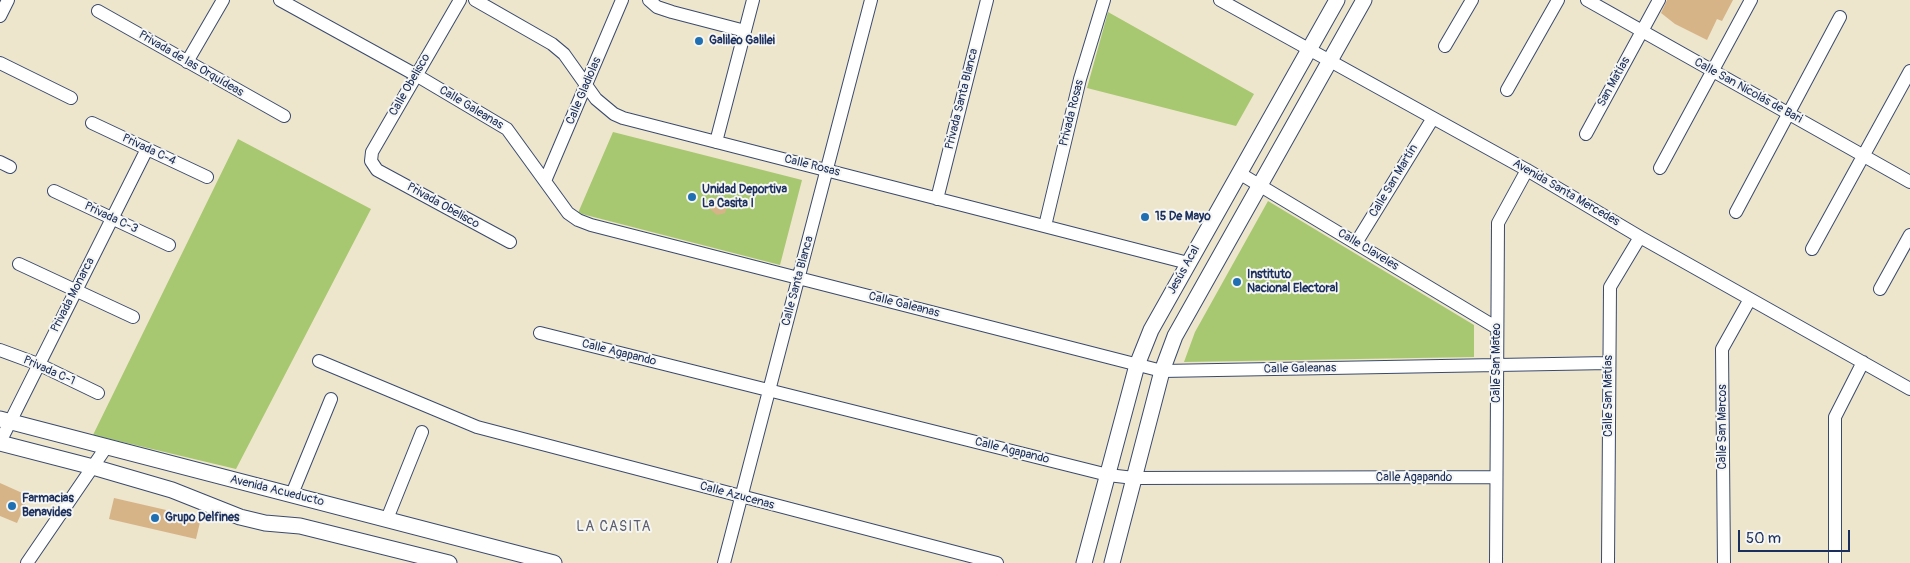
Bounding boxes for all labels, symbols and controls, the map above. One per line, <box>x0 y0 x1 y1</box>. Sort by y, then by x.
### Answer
street label: Privada de las Orquídeas <box>136 28 246 100</box>
place label: Galileo Galilei <box>709 34 775 48</box>
marker: Galileo Galilei <box>693 35 705 47</box>
street label: Privada Santa Blanca <box>943 47 981 151</box>
street label: Calle Obelisco <box>386 51 434 119</box>
street label: Calle Gladiolas <box>563 55 605 127</box>
street label: San Matías <box>1594 55 1634 109</box>
street label: Calle San Nicolás de Bari <box>1691 55 1805 127</box>
street label: Privada Rosas <box>1057 78 1087 148</box>
street label: Calle Galeanas <box>436 83 506 133</box>
street label: Privada C-4 <box>120 131 178 169</box>
street label: Calle San Martín <box>1367 142 1421 220</box>
street label: Calle Rosas <box>783 152 841 180</box>
street label: Avenida Santa Mercedes <box>1510 156 1622 230</box>
street label: Privada Obelisco <box>404 180 482 232</box>
place label: Unidad Deportiva La Casita I <box>702 183 787 211</box>
marker: Unidad Deportiva La Casita I <box>686 191 698 203</box>
street label: Privada C-3 <box>82 199 140 237</box>
place label: 15 De Mayo <box>1155 210 1211 224</box>
marker: 15 De Mayo <box>1139 211 1151 223</box>
street label: Calle Claveles <box>1335 226 1401 274</box>
street label: Calle Santa Blanca <box>779 234 817 328</box>
street label: Jesús Acal <box>1165 243 1203 297</box>
street label: Privada Monarca <box>48 255 98 335</box>
place label: Instituto Nacional Electoral <box>1247 268 1338 296</box>
marker: Instituto Nacional Electoral <box>1231 276 1243 288</box>
street label: Calle Galeanas <box>867 289 941 321</box>
street label: Calle San Mateo <box>1490 323 1504 403</box>
street label: Calle Agapando <box>580 337 658 369</box>
street label: Privada C-1 <box>21 353 77 389</box>
street label: Calle San Matías <box>1602 355 1616 437</box>
street label: Calle Galeanas <box>1264 361 1336 377</box>
street label: Calle San Marcos <box>1716 384 1730 470</box>
street label: Calle Agapando <box>973 435 1051 467</box>
street label: Calle Agapando <box>1376 471 1452 485</box>
street label: Avenida Acueducto <box>229 472 325 510</box>
street label: Calle Azucenas <box>698 479 776 513</box>
place label: Farmacias Benavides <box>22 492 74 520</box>
marker: Farmacias Benavides <box>6 500 18 512</box>
place label: Grupo Delfines <box>165 511 239 525</box>
marker: Grupo Delfines <box>149 512 161 524</box>
district label: LA CASITA <box>575 519 653 535</box>
scale bar <box>1740 520 1852 552</box>
text: 50 m <box>1746 529 1781 548</box>

